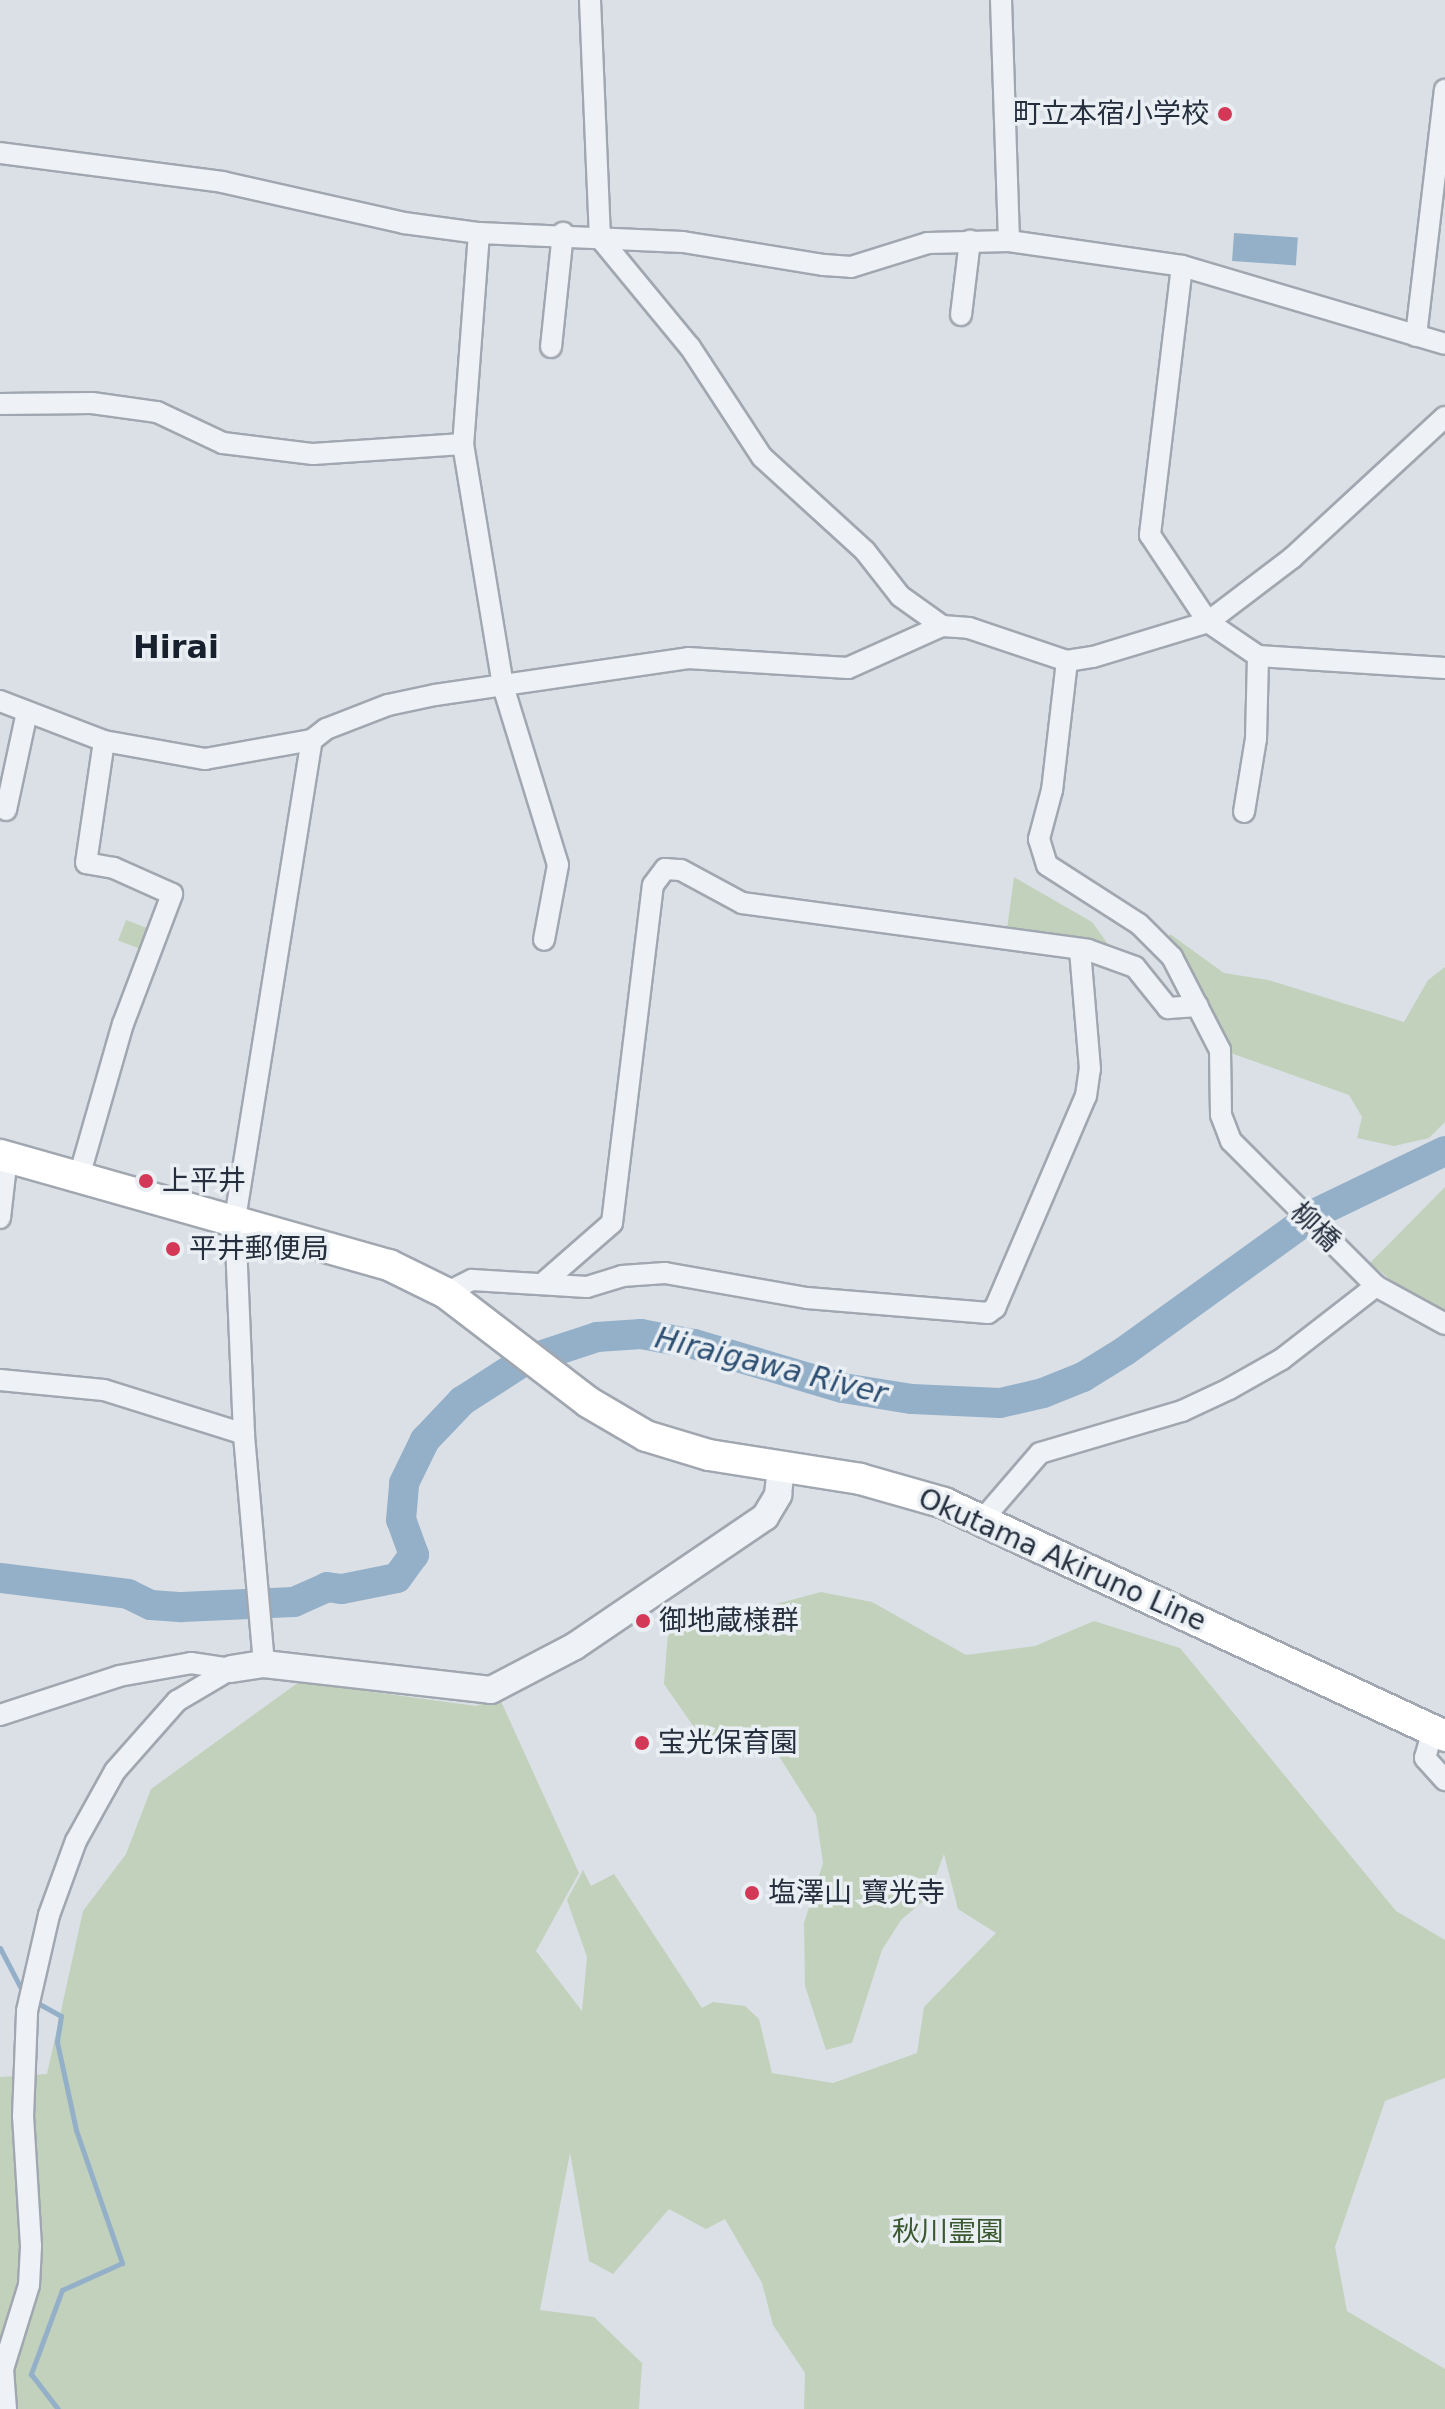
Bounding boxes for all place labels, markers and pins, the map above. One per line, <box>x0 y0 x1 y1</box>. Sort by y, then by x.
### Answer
place label: 町立本宿小学校 <box>1013 97 1209 131</box>
marker: 町立本宿小学校 <box>1216 105 1234 123</box>
place label: 上平井 <box>162 1164 246 1198</box>
marker: 上平井 <box>137 1172 155 1190</box>
place label: 平井郵便局 <box>189 1232 329 1266</box>
marker: 平井郵便局 <box>164 1240 182 1258</box>
place label: 御地蔵様群 <box>659 1604 799 1638</box>
marker: 御地蔵様群 <box>634 1612 652 1630</box>
place label: 宝光保育園 <box>658 1726 798 1760</box>
marker: 宝光保育園 <box>633 1734 651 1752</box>
place label: 塩澤山 寶光寺 <box>768 1876 945 1910</box>
marker: 塩澤山 寶光寺 <box>743 1884 761 1902</box>

